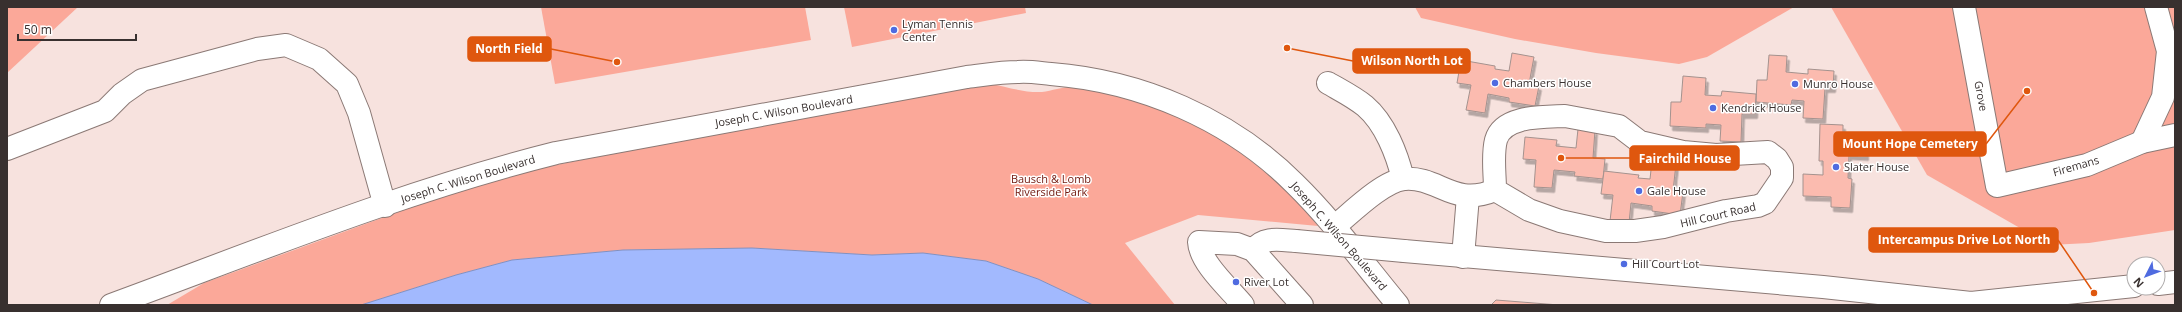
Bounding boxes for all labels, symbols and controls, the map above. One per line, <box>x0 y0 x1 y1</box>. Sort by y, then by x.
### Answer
scale bar <box>18 16 136 42</box>
place label: Lyman Tennis Center <box>902 16 973 44</box>
text: 50 m <box>24 21 52 38</box>
marker: Lyman Tennis Center <box>889 25 899 35</box>
callout: North Field <box>468 37 551 61</box>
text: North Field <box>475 40 543 57</box>
callout: Wilson North Lot <box>1353 49 1470 73</box>
text: Wilson North Lot <box>1361 52 1463 69</box>
place label: Chambers House <box>1503 75 1591 90</box>
place label: Munro House <box>1803 76 1873 91</box>
marker: Chambers House <box>1490 78 1500 88</box>
marker: Munro House <box>1790 79 1800 89</box>
street label: Grove <box>1971 79 1992 112</box>
street label: Joseph C. Wilson Boulevard <box>713 91 854 130</box>
place label: Kendrick House <box>1721 100 1801 115</box>
marker: Kendrick House <box>1708 103 1718 113</box>
callout: Mount Hope Cemetery <box>1834 132 1986 156</box>
text: Mount Hope Cemetery <box>1842 135 1978 152</box>
callout: Fairchild House <box>1630 146 1739 170</box>
text: Fairchild House <box>1639 150 1731 167</box>
street label: Joseph C. Wilson Boulevard <box>398 151 537 206</box>
street label: Firemans <box>2051 152 2101 179</box>
place label: Slater House <box>1844 159 1909 174</box>
marker: Slater House <box>1831 162 1841 172</box>
park label: Bausch & Lomb Riverside Park <box>1011 171 1091 199</box>
street label: Joseph C. Wilson Boulevard <box>1287 177 1391 293</box>
place label: Gale House <box>1647 183 1706 198</box>
marker: Gale House <box>1634 186 1644 196</box>
street label: Hill Court Road <box>1679 199 1757 230</box>
callout: Intercampus Drive Lot North <box>1869 228 2058 252</box>
text: Intercampus Drive Lot North <box>1878 231 2050 248</box>
place label: Hill Court Lot <box>1632 256 1699 271</box>
north arrow <box>2126 256 2166 296</box>
marker: Hill Court Lot <box>1619 259 1629 269</box>
place label: River Lot <box>1244 274 1289 289</box>
text: N <box>2130 275 2147 291</box>
marker: River Lot <box>1231 277 1241 287</box>

